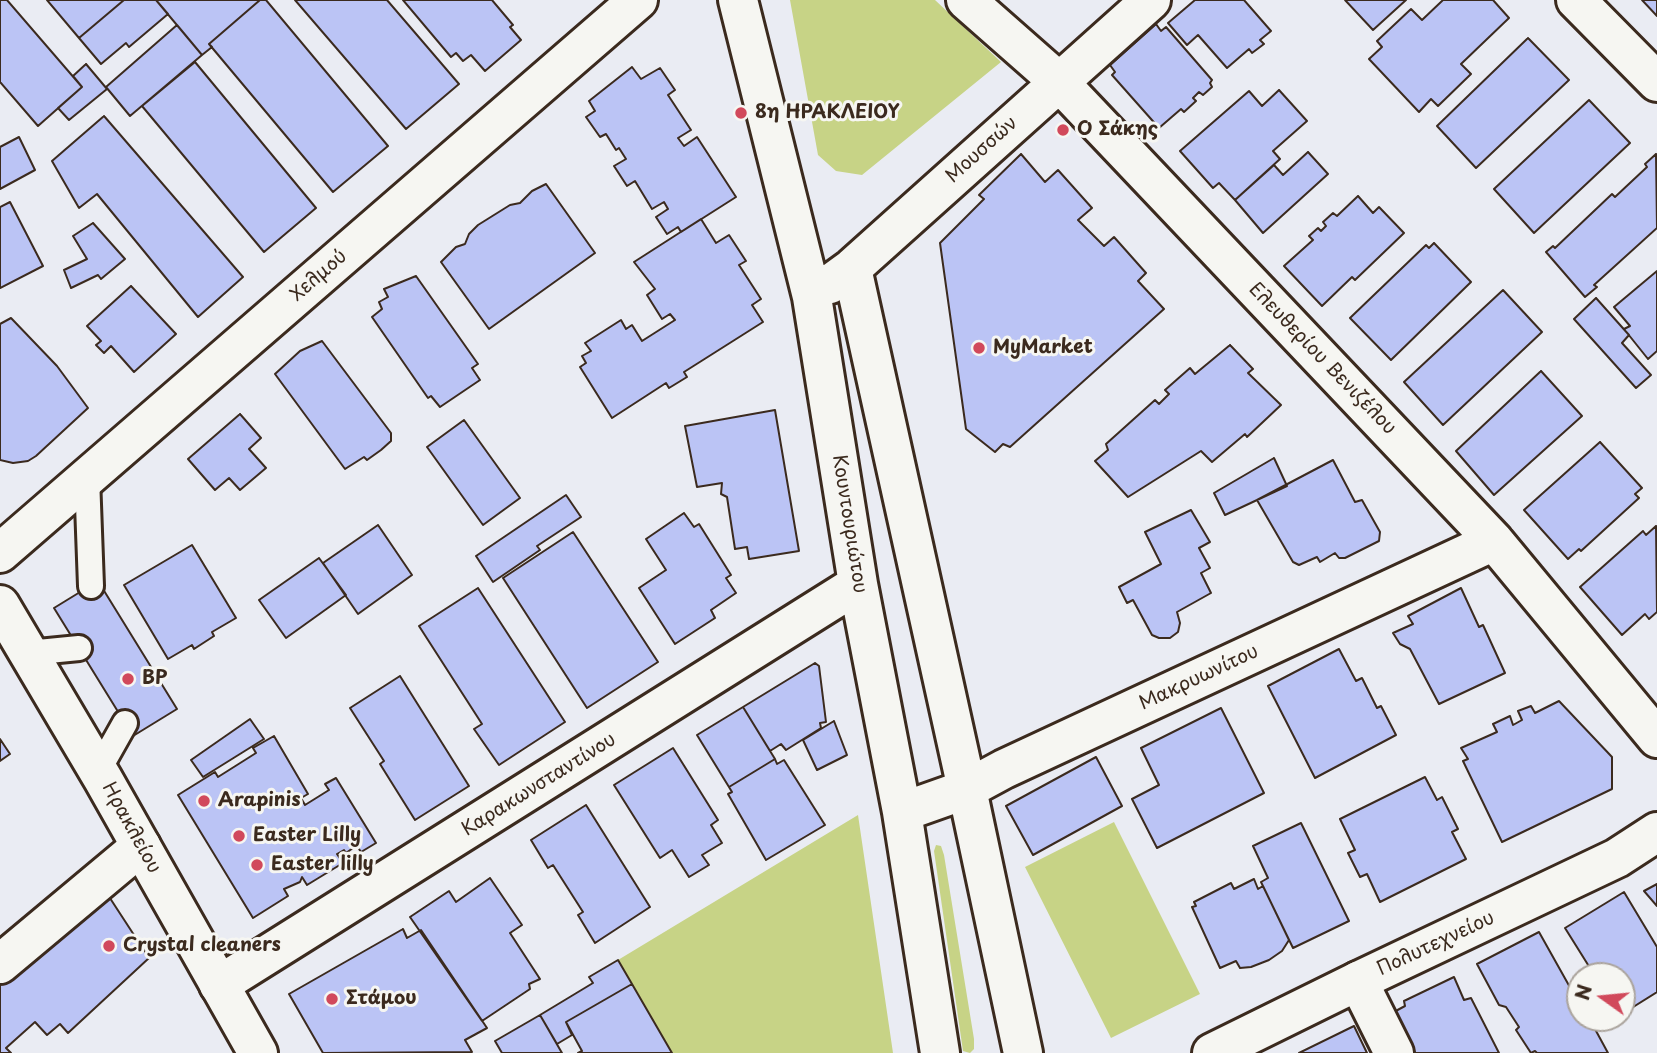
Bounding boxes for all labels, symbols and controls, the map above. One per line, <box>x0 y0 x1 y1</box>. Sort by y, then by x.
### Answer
place label: 8η ΗΡΑΚΛΕΙΟΥ <box>755 102 899 124</box>
marker: 8η ΗΡΑΚΛΕΙΟΥ <box>733 105 749 121</box>
street label: Μουσσών <box>942 112 1022 188</box>
place label: Ο Σάκης <box>1077 119 1158 141</box>
marker: Ο Σάκης <box>1055 122 1071 138</box>
street label: Χελμού <box>286 245 352 307</box>
street label: Ελευθερίου Βενιζέλου <box>1244 278 1400 440</box>
place label: MyMarket <box>993 337 1093 359</box>
marker: MyMarket <box>971 340 987 356</box>
street label: Κουντουριώτου <box>827 453 871 595</box>
street label: Μακρυωνίτου <box>1136 640 1262 716</box>
place label: BP <box>142 668 167 690</box>
marker: BP <box>120 671 136 687</box>
street label: Καρακωνσταντίνου <box>458 728 620 842</box>
street label: Ηρακλείου <box>97 779 165 877</box>
place label: Arapinis <box>218 790 300 812</box>
marker: Arapinis <box>196 793 212 809</box>
place label: Easter Lilly <box>253 825 361 847</box>
marker: Easter Lilly <box>231 828 247 844</box>
place label: Easter lilly <box>271 854 374 876</box>
marker: Easter lilly <box>249 857 265 873</box>
street label: Πολυτεχνείου <box>1374 907 1498 981</box>
place label: Crystal cleaners <box>123 935 281 957</box>
marker: Crystal cleaners <box>101 938 117 954</box>
north arrow <box>1566 962 1636 1032</box>
text: N <box>1567 981 1598 1003</box>
place label: Στάμου <box>346 988 417 1010</box>
marker: Στάμου <box>324 991 340 1007</box>

